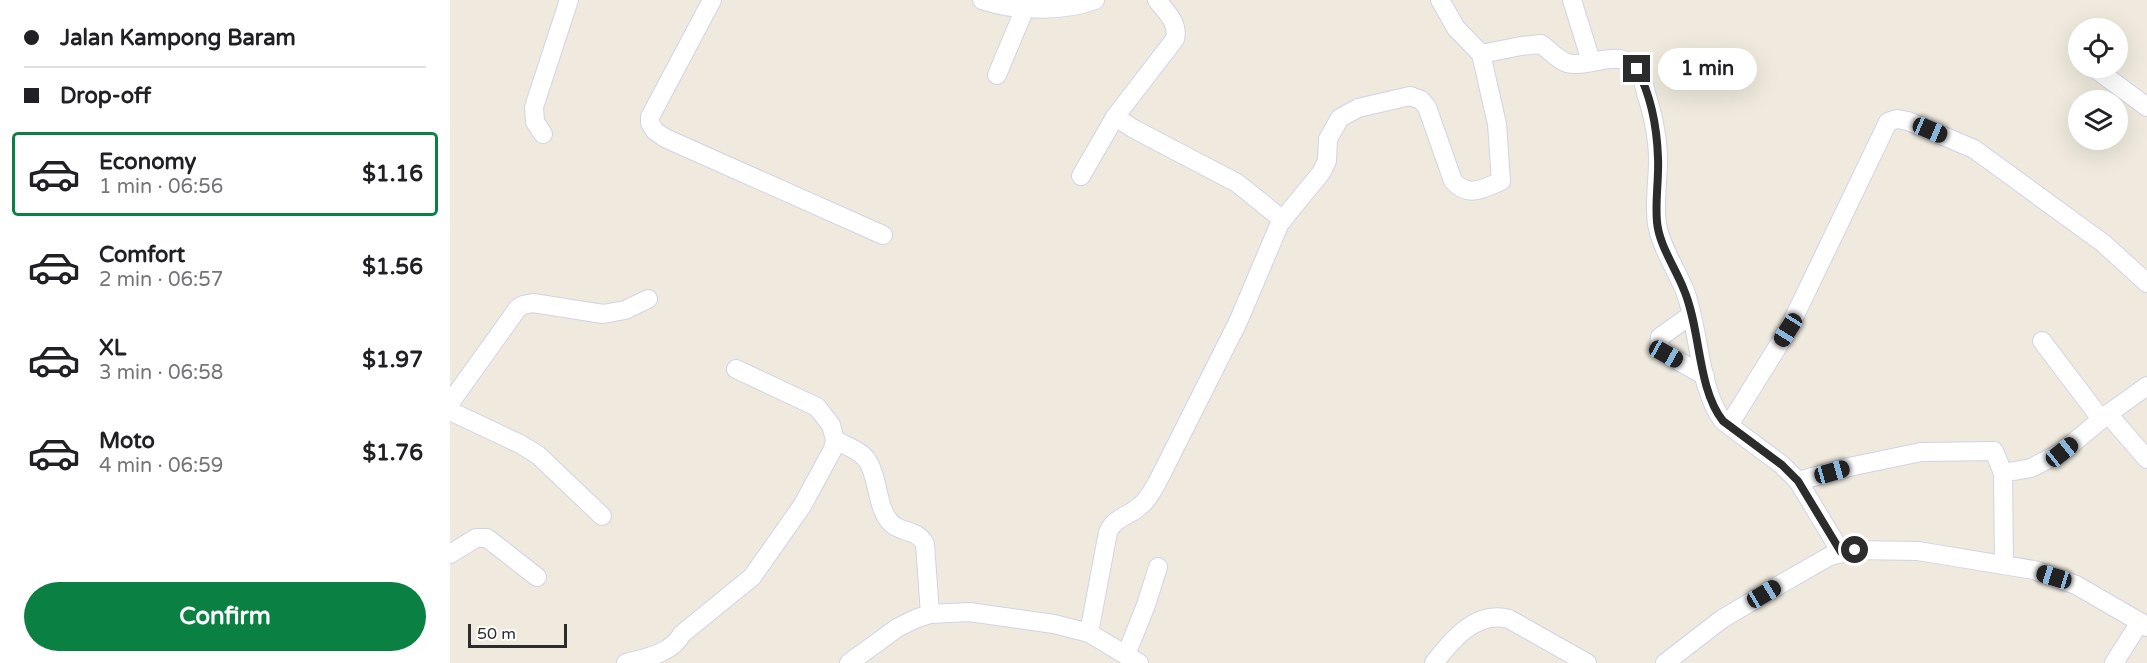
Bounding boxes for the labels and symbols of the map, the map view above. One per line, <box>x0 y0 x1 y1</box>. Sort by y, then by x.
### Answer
callout: 1 min <box>1658 48 1757 90</box>
route end <box>1623 55 1650 82</box>
car <box>1910 115 1950 145</box>
car <box>1771 310 1805 350</box>
car <box>1646 337 1686 371</box>
car <box>2042 434 2082 470</box>
car <box>1812 458 1852 486</box>
route start <box>1841 536 1868 563</box>
car <box>2034 563 2074 591</box>
car <box>1744 577 1784 611</box>
scale bar <box>468 621 567 648</box>

